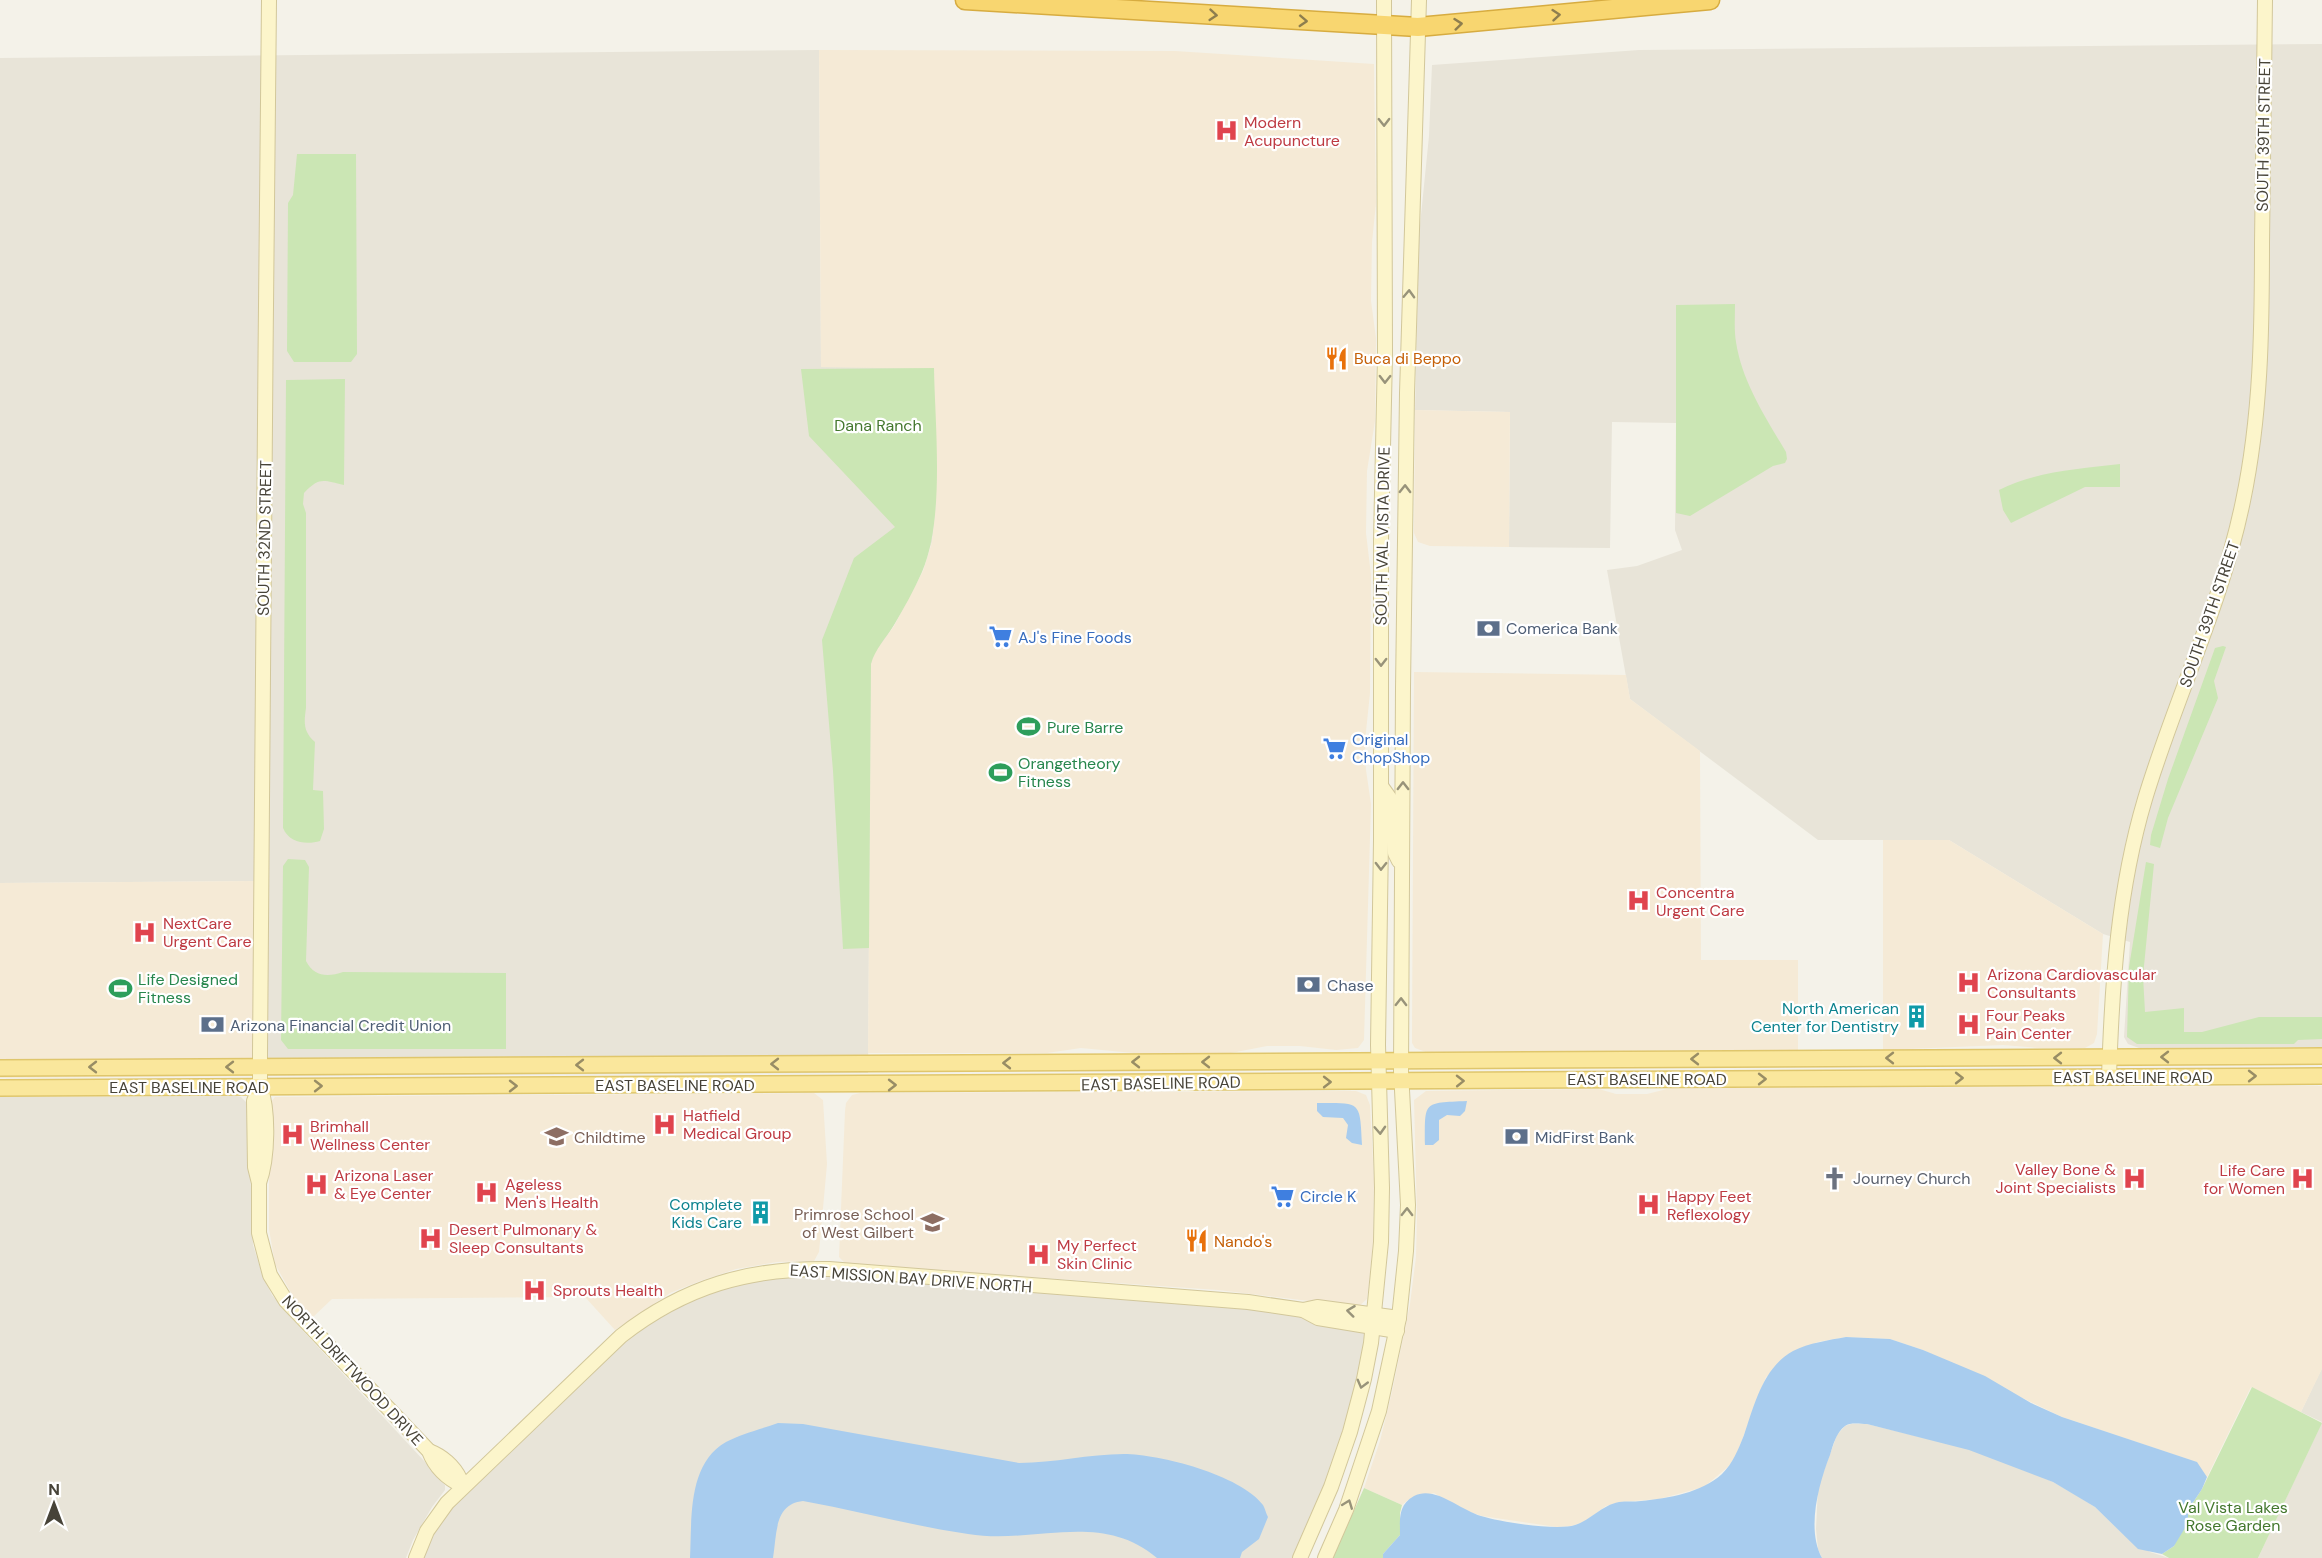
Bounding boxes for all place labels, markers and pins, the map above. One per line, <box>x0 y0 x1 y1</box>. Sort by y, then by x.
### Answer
place label: Modern Acupuncture <box>1244 112 1340 151</box>
hospital icon: Modern Acupuncture <box>1213 118 1239 144</box>
restaurant icon: Buca di Beppo <box>1323 345 1349 371</box>
place label: Buca di Beppo <box>1354 348 1461 369</box>
bank icon: Comerica Bank <box>1475 615 1501 641</box>
place label: Comerica Bank <box>1506 618 1618 639</box>
supermarket icon: AJ's Fine Foods <box>987 624 1013 650</box>
place label: AJ's Fine Foods <box>1018 627 1132 648</box>
sports icon: Pure Barre <box>1016 714 1042 740</box>
place label: Pure Barre <box>1047 717 1123 738</box>
place label: Original ChopShop <box>1352 729 1430 768</box>
supermarket icon: Original ChopShop <box>1321 735 1347 761</box>
place label: Orangetheory Fitness <box>1018 753 1121 792</box>
sports icon: Orangetheory Fitness <box>987 759 1013 785</box>
place label: Concentra Urgent Care <box>1656 882 1745 921</box>
hospital icon: Concentra Urgent Care <box>1625 888 1651 914</box>
place label: NextCare Urgent Care <box>163 913 252 952</box>
hospital icon: NextCare Urgent Care <box>132 919 158 945</box>
place label: Arizona Cardiovascular Consultants <box>1987 964 2156 1003</box>
place label: Life Designed Fitness <box>138 969 238 1008</box>
hospital icon: Arizona Cardiovascular Consultants <box>1956 970 1982 996</box>
bank icon: Chase <box>1296 972 1322 998</box>
sports icon: Life Designed Fitness <box>107 975 133 1001</box>
place label: Chase <box>1327 975 1374 996</box>
place label: North American Center for Dentistry <box>1751 998 1899 1037</box>
building icon: North American Center for Dentistry <box>1904 1004 1930 1030</box>
place label: Four Peaks Pain Center <box>1986 1005 2072 1044</box>
hospital icon: Four Peaks Pain Center <box>1955 1011 1981 1037</box>
bank icon: Arizona Financial Credit Union <box>199 1012 225 1038</box>
place label: Arizona Financial Credit Union <box>230 1015 451 1036</box>
place label: Hatfield Medical Group <box>683 1105 792 1144</box>
hospital icon: Hatfield Medical Group <box>652 1111 678 1137</box>
place label: Brimhall Wellness Center <box>310 1116 430 1155</box>
hospital icon: Brimhall Wellness Center <box>279 1122 305 1148</box>
school or university icon: Childtime <box>543 1124 569 1150</box>
bank icon: MidFirst Bank <box>1504 1124 1530 1150</box>
place label: Childtime <box>574 1127 646 1148</box>
place label: MidFirst Bank <box>1535 1127 1634 1148</box>
place label: Valley Bone & Joint Specialists <box>1995 1159 2116 1198</box>
place label: Life Care for Women <box>2204 1160 2285 1199</box>
place label: Arizona Laser & Eye Center <box>334 1165 434 1204</box>
church icon: Journey Church <box>1822 1165 1848 1191</box>
hospital icon: Valley Bone & Joint Specialists <box>2121 1165 2147 1191</box>
hospital icon: Life Care for Women <box>2290 1166 2316 1192</box>
place label: Journey Church <box>1853 1168 1971 1189</box>
hospital icon: Arizona Laser & Eye Center <box>303 1171 329 1197</box>
place label: Ageless Men's Health <box>505 1174 599 1213</box>
hospital icon: Ageless Men's Health <box>474 1180 500 1206</box>
supermarket icon: Circle K <box>1269 1183 1295 1209</box>
place label: Circle K <box>1300 1186 1356 1207</box>
place label: Happy Feet Reflexology <box>1667 1186 1752 1225</box>
hospital icon: Happy Feet Reflexology <box>1636 1192 1662 1218</box>
place label: Complete Kids Care <box>669 1194 742 1233</box>
building icon: Complete Kids Care <box>747 1200 773 1226</box>
place label: Primrose School of West Gilbert <box>794 1204 914 1243</box>
school or university icon: Primrose School of West Gilbert <box>919 1210 945 1236</box>
place label: Desert Pulmonary & Sleep Consultants <box>449 1219 597 1258</box>
hospital icon: Desert Pulmonary & Sleep Consultants <box>418 1225 444 1251</box>
restaurant icon: Nando's <box>1183 1228 1209 1254</box>
place label: Nando's <box>1214 1231 1272 1252</box>
place label: My Perfect Skin Clinic <box>1057 1235 1137 1274</box>
hospital icon: My Perfect Skin Clinic <box>1026 1241 1052 1267</box>
hospital icon: Sprouts Health <box>522 1277 548 1303</box>
place label: Sprouts Health <box>553 1280 663 1301</box>

